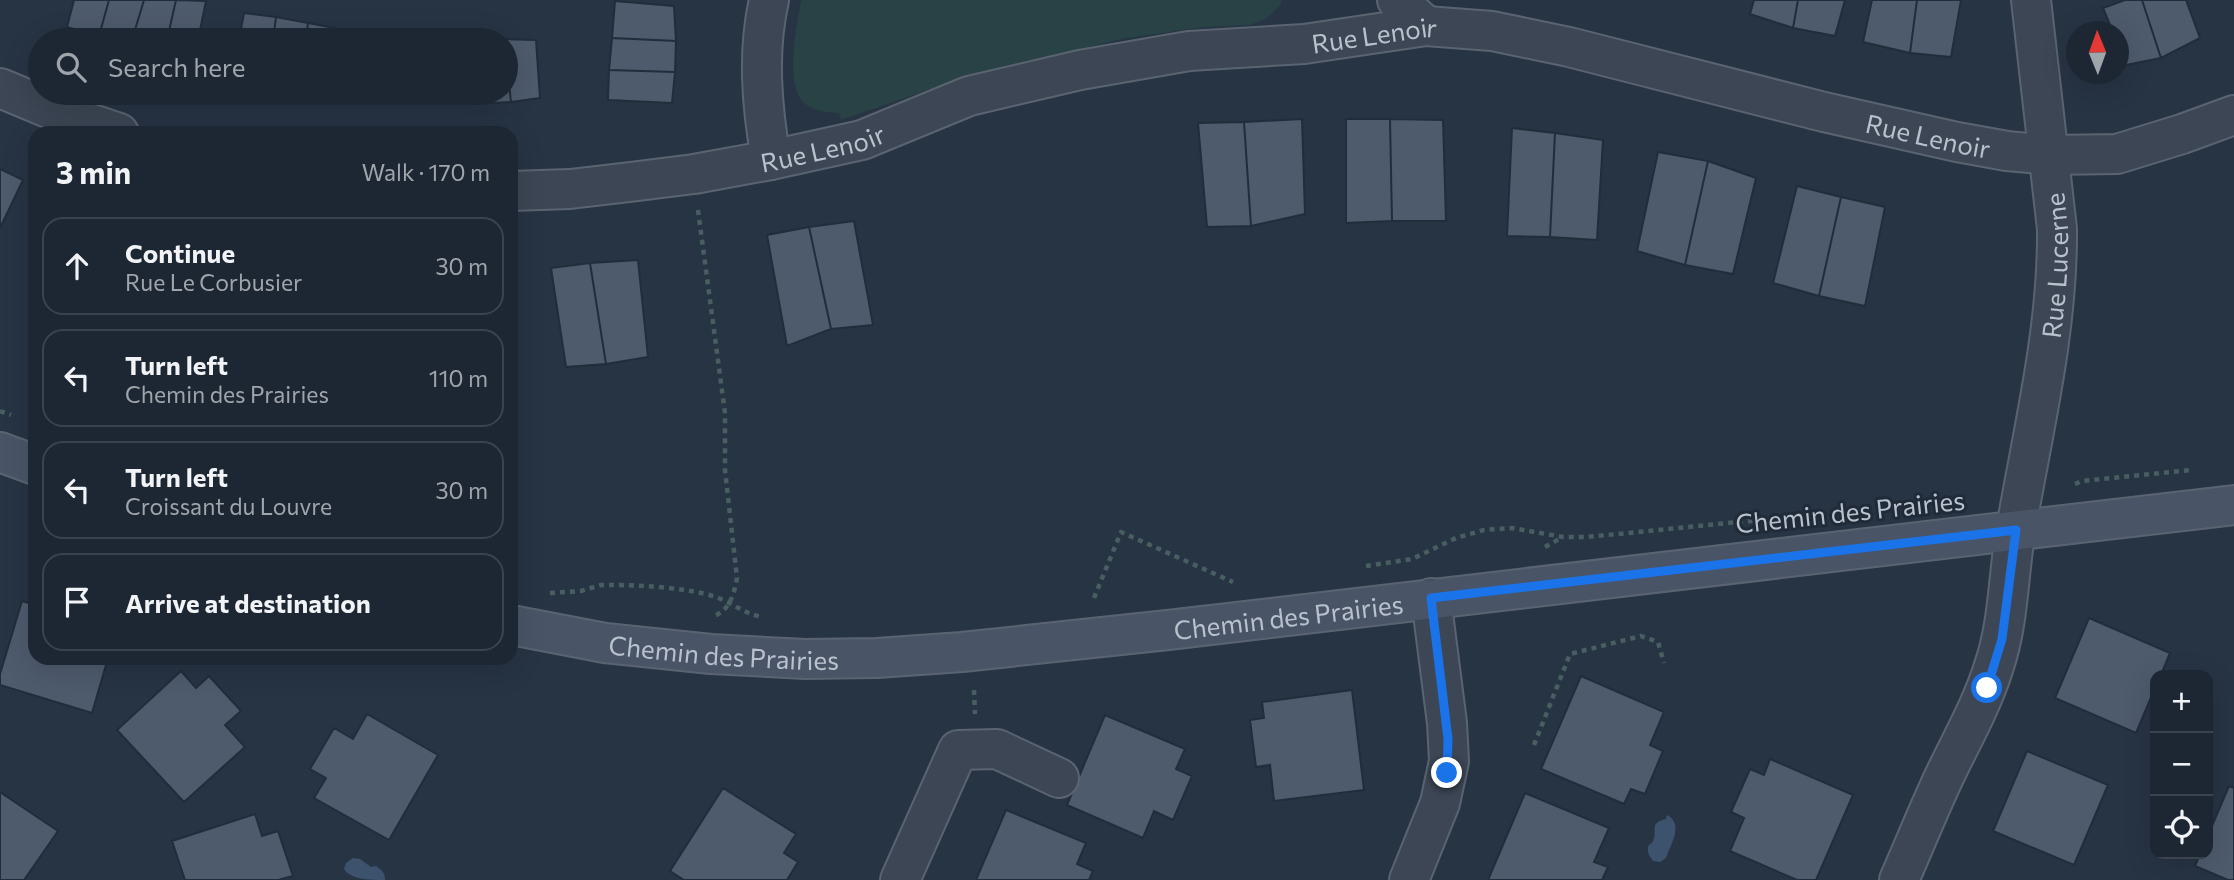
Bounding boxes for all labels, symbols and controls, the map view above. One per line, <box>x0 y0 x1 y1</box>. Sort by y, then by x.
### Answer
street label: Rue Lenoir <box>1309 11 1438 58</box>
north arrow <box>2066 21 2129 84</box>
search box <box>28 28 518 105</box>
icon: search <box>52 48 90 86</box>
text: Search here <box>108 51 246 82</box>
street label: Rue Lenoir <box>1863 106 1993 163</box>
street label: Rue Lenoir <box>758 117 889 177</box>
text: 3 min <box>56 153 131 190</box>
text: Walk · 170 m <box>362 158 490 186</box>
street label: Rue Lucerne <box>2034 191 2073 340</box>
text: Continue <box>125 237 235 268</box>
icon: ahead <box>58 247 96 285</box>
text: 30 m <box>435 252 488 280</box>
text: Rue Le Corbusier <box>125 268 302 296</box>
text: Turn left <box>125 349 228 380</box>
icon: left <box>58 359 96 397</box>
text: 110 m <box>429 364 488 392</box>
text: Chemin des Prairies <box>125 380 329 408</box>
text: Turn left <box>125 461 228 492</box>
icon: left <box>58 471 96 509</box>
text: 30 m <box>435 476 488 504</box>
street label: Chemin des Prairies <box>1734 484 1966 538</box>
text: Croissant du Louvre <box>125 492 332 520</box>
icon: arrive <box>58 583 96 621</box>
text: Arrive at destination <box>125 587 371 618</box>
street label: Chemin des Prairies <box>1172 587 1405 645</box>
street label: Chemin des Prairies <box>607 628 839 675</box>
map controls <box>2150 670 2213 859</box>
button: + <box>2150 670 2213 733</box>
route start <box>1971 672 2002 703</box>
button: − <box>2150 733 2213 796</box>
route end <box>1431 757 1462 788</box>
button: locate <box>2150 796 2213 859</box>

